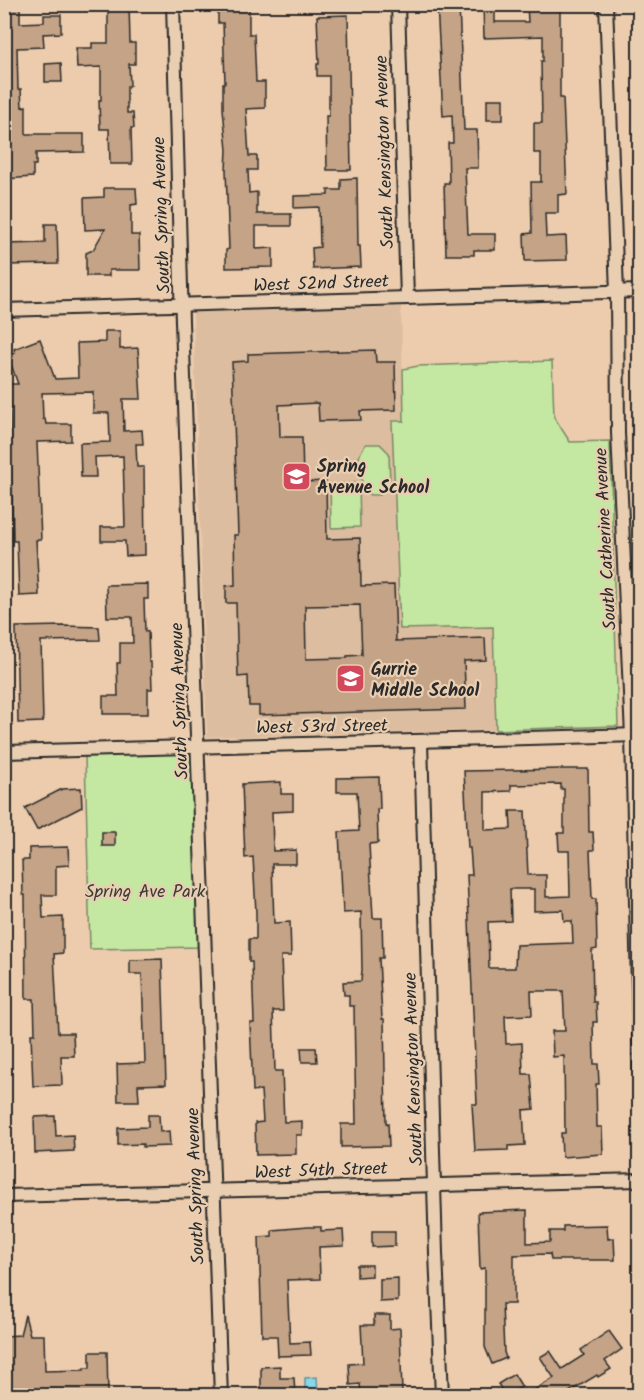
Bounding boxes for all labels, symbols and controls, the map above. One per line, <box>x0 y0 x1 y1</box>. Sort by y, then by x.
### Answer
street label: South Kensington Avenue <box>368 55 403 249</box>
street label: South Spring Avenue <box>145 136 180 294</box>
street label: West 52nd Street <box>253 268 390 301</box>
street label: South Catherine Avenue <box>587 447 626 631</box>
place label: Spring Avenue School <box>317 453 429 503</box>
school or university icon: Spring Avenue School <box>280 460 312 492</box>
street label: South Spring Avenue <box>163 622 198 780</box>
place label: Gurrie Middle School <box>371 656 479 706</box>
school or university icon: Gurrie Middle School <box>334 663 366 695</box>
street label: West 53rd Street <box>256 712 389 743</box>
park label: Spring Ave Park <box>85 878 206 907</box>
street label: South Kensington Avenue <box>397 972 432 1166</box>
street label: South Spring Avenue <box>179 1107 214 1265</box>
street label: West 54th Street <box>254 1155 389 1188</box>

